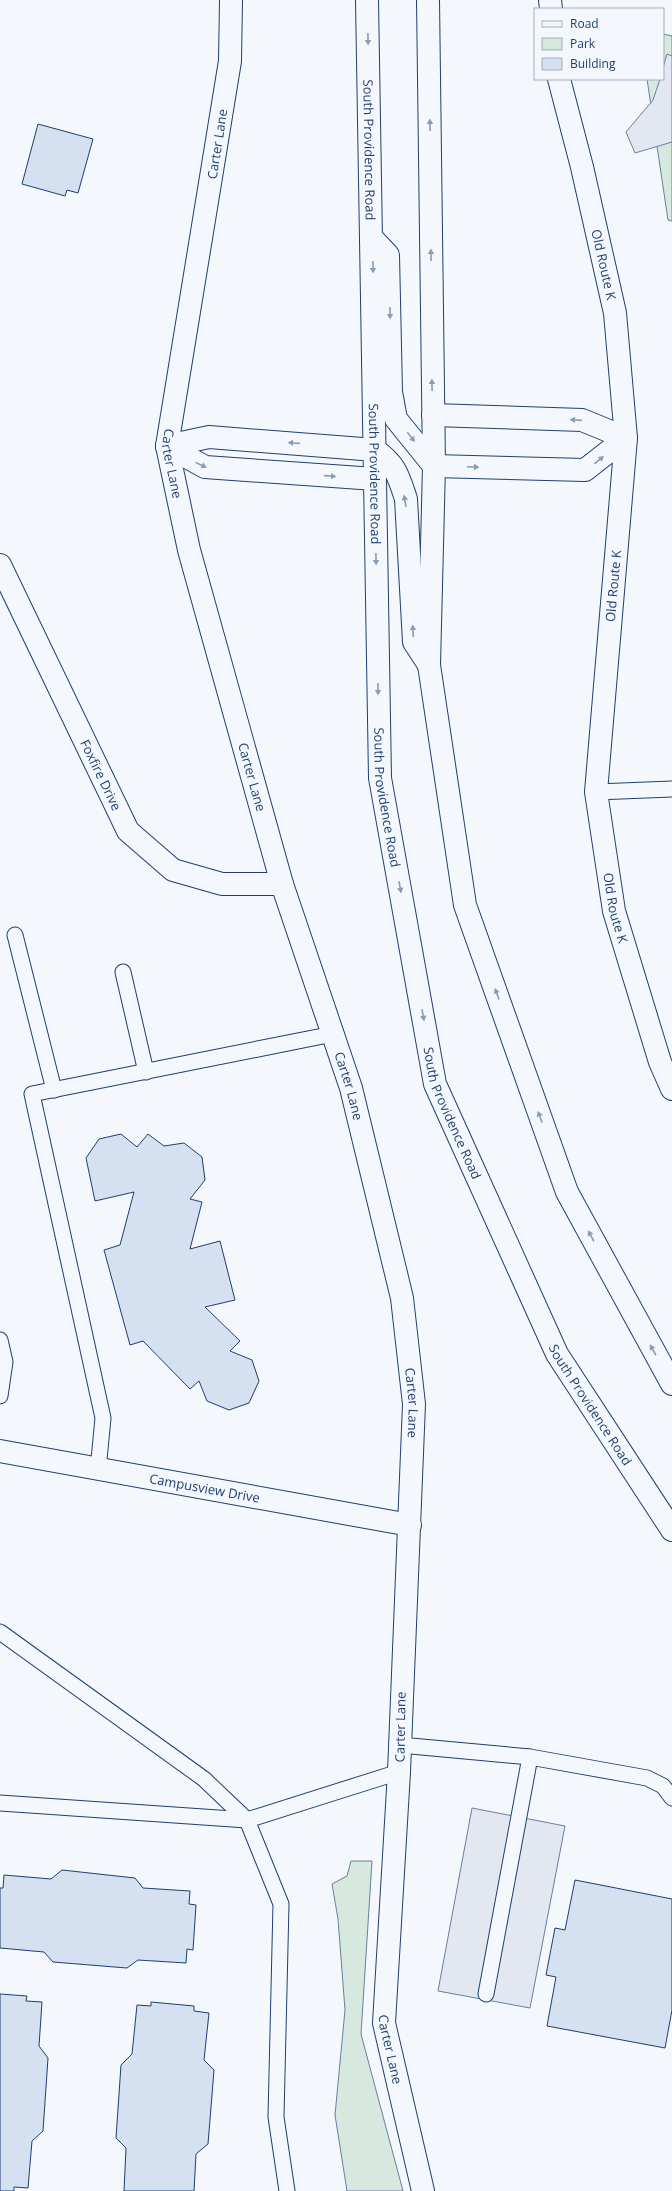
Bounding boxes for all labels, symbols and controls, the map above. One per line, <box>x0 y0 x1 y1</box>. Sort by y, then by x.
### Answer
legend <box>534 8 664 80</box>
text: Road <box>570 15 599 32</box>
one-way arrow <box>365 33 371 46</box>
text: Park <box>570 35 596 52</box>
text: Building <box>570 55 616 72</box>
street label: South Providence Road <box>359 79 380 221</box>
street label: Carter Lane <box>203 108 231 180</box>
one-way arrow <box>427 118 433 131</box>
street label: Old Route K <box>587 228 621 302</box>
one-way arrow <box>428 248 434 261</box>
one-way arrow <box>370 261 376 274</box>
one-way arrow <box>386 307 393 319</box>
one-way arrow <box>429 379 436 391</box>
street label: South Providence Road <box>365 403 385 545</box>
one-way arrow <box>570 417 582 424</box>
street label: Carter Lane <box>158 427 187 500</box>
one-way arrow <box>407 432 415 443</box>
one-way arrow <box>288 440 300 447</box>
one-way arrow <box>593 455 604 464</box>
one-way arrow <box>195 462 207 468</box>
one-way arrow <box>467 464 479 471</box>
one-way arrow <box>324 473 336 480</box>
one-way arrow <box>402 495 408 507</box>
street label: Old Route K <box>601 549 625 623</box>
one-way arrow <box>373 553 380 565</box>
one-way arrow <box>410 624 416 637</box>
one-way arrow <box>375 683 382 695</box>
street label: South Providence Road <box>370 727 405 869</box>
street label: Foxfire Drive <box>76 736 126 814</box>
street label: Carter Lane <box>234 740 270 813</box>
street label: Old Route K <box>599 871 632 945</box>
one-way arrow <box>397 881 403 893</box>
one-way arrow <box>494 988 500 1000</box>
one-way arrow <box>420 1009 426 1021</box>
street label: South Providence Road <box>420 1045 486 1182</box>
street label: Carter Lane <box>330 1049 368 1122</box>
one-way arrow <box>537 1110 543 1122</box>
one-way arrow <box>588 1230 594 1242</box>
street label: South Providence Road <box>545 1341 636 1469</box>
one-way arrow <box>650 1344 657 1356</box>
street label: Carter Lane <box>401 1367 423 1438</box>
street label: Campusview Drive <box>148 1469 261 1507</box>
street label: Carter Lane <box>390 1692 410 1762</box>
street label: Carter Lane <box>375 2014 407 2086</box>

